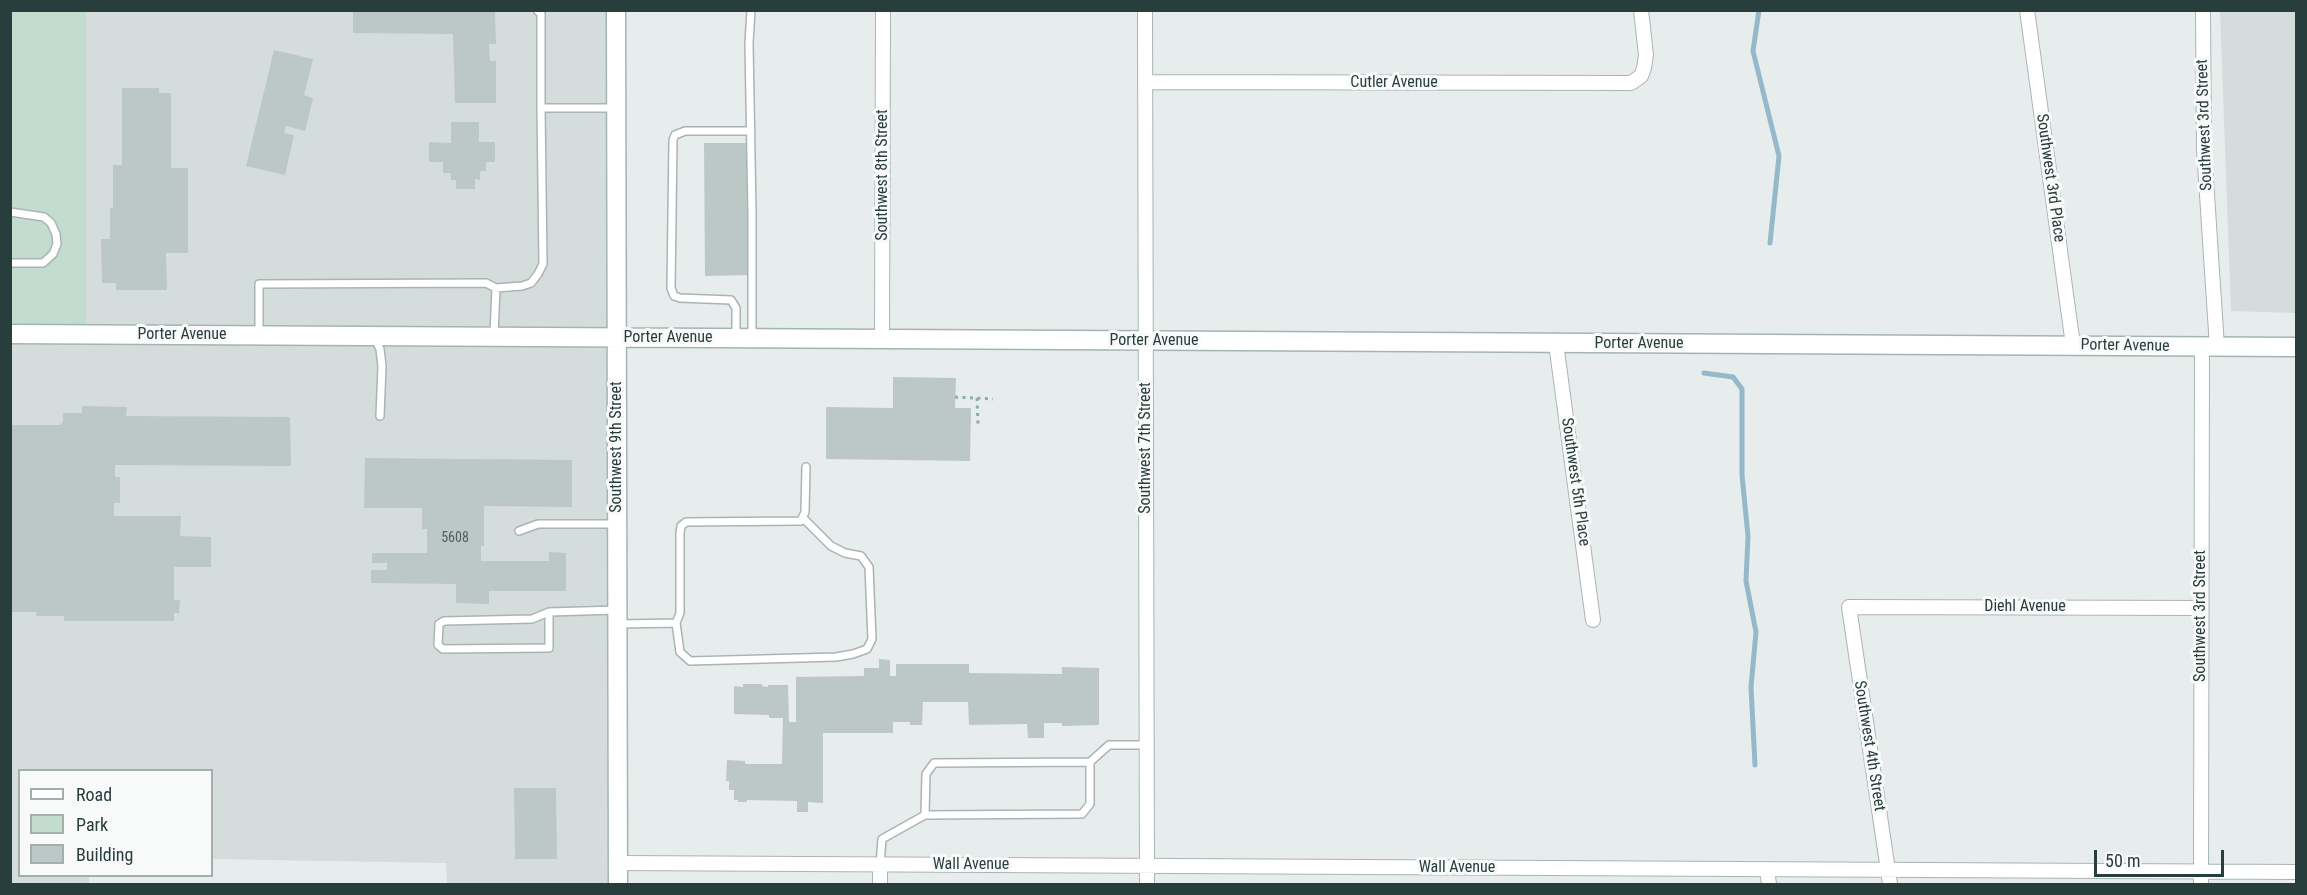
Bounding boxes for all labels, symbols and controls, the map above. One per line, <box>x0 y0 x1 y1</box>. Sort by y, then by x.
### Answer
street label: Southwest 3rd Street <box>2193 59 2217 191</box>
street label: Cutler Avenue <box>1350 73 1438 93</box>
street label: Southwest 8th Street <box>873 109 893 241</box>
street label: Southwest 3rd Place <box>2031 113 2069 243</box>
street label: Porter Avenue <box>138 325 226 345</box>
street label: Porter Avenue <box>624 328 712 348</box>
street label: Porter Avenue <box>1110 331 1198 351</box>
street label: Porter Avenue <box>1595 334 1683 354</box>
street label: Porter Avenue <box>2080 336 2170 356</box>
street label: Southwest 9th Street <box>607 381 627 513</box>
street label: Southwest 7th Street <box>1136 382 1156 514</box>
street label: Southwest 5th Place <box>1556 417 1594 547</box>
house number: 5608 <box>441 530 469 546</box>
street label: Southwest 3rd Street <box>2191 550 2211 682</box>
street label: Diehl Avenue <box>1984 597 2066 617</box>
street label: Southwest 4th Street <box>1849 679 1889 813</box>
legend <box>18 769 213 877</box>
text: Road <box>76 784 112 805</box>
text: Park <box>76 814 108 835</box>
scale bar <box>2097 838 2228 876</box>
text: Building <box>76 844 133 865</box>
text: 50 m <box>2105 850 2140 871</box>
street label: Wall Avenue <box>933 855 1009 875</box>
street label: Wall Avenue <box>1419 858 1495 878</box>

